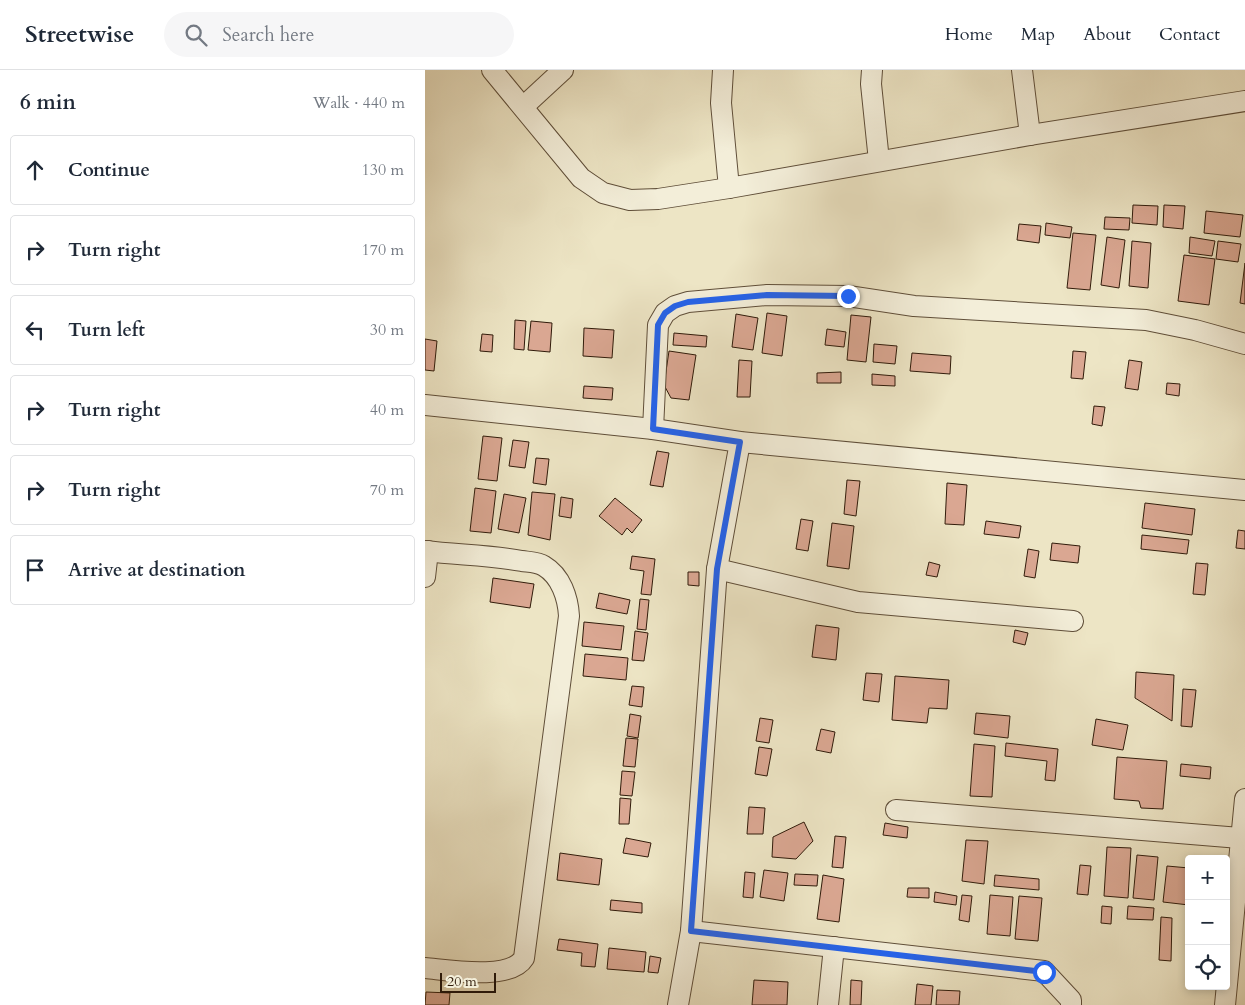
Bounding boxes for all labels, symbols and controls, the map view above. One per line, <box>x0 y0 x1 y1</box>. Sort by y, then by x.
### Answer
search box <box>164 12 514 57</box>
text: Streetwise <box>25 18 134 51</box>
icon: search <box>182 21 210 49</box>
text: Search here <box>222 22 314 48</box>
text: Home <box>945 22 993 47</box>
text: Map <box>1021 22 1055 47</box>
text: About <box>1083 22 1131 47</box>
text: Contact <box>1159 22 1220 47</box>
text: 6 min <box>20 88 76 117</box>
text: Walk · 440 m <box>313 92 405 114</box>
icon: ahead <box>21 156 49 184</box>
text: Continue <box>68 157 150 183</box>
text: 130 m <box>362 159 404 181</box>
icon: right <box>21 236 49 264</box>
text: Turn right <box>68 237 160 263</box>
text: 170 m <box>362 239 404 261</box>
route end <box>837 285 860 308</box>
icon: left <box>21 316 49 344</box>
text: Turn left <box>68 317 145 343</box>
text: 30 m <box>370 319 404 341</box>
icon: right <box>21 396 49 424</box>
text: Turn right <box>68 397 160 423</box>
text: 40 m <box>370 399 404 421</box>
icon: right <box>21 476 49 504</box>
text: Turn right <box>68 477 160 503</box>
text: 70 m <box>370 479 404 501</box>
icon: arrive <box>21 556 49 584</box>
text: Arrive at destination <box>68 557 245 583</box>
map controls <box>1185 855 1230 990</box>
button: + <box>1185 855 1230 900</box>
button: − <box>1185 900 1230 945</box>
button: locate <box>1185 945 1230 990</box>
route start <box>1033 961 1056 984</box>
scale bar <box>440 970 496 993</box>
text: 20 m <box>447 972 477 991</box>

